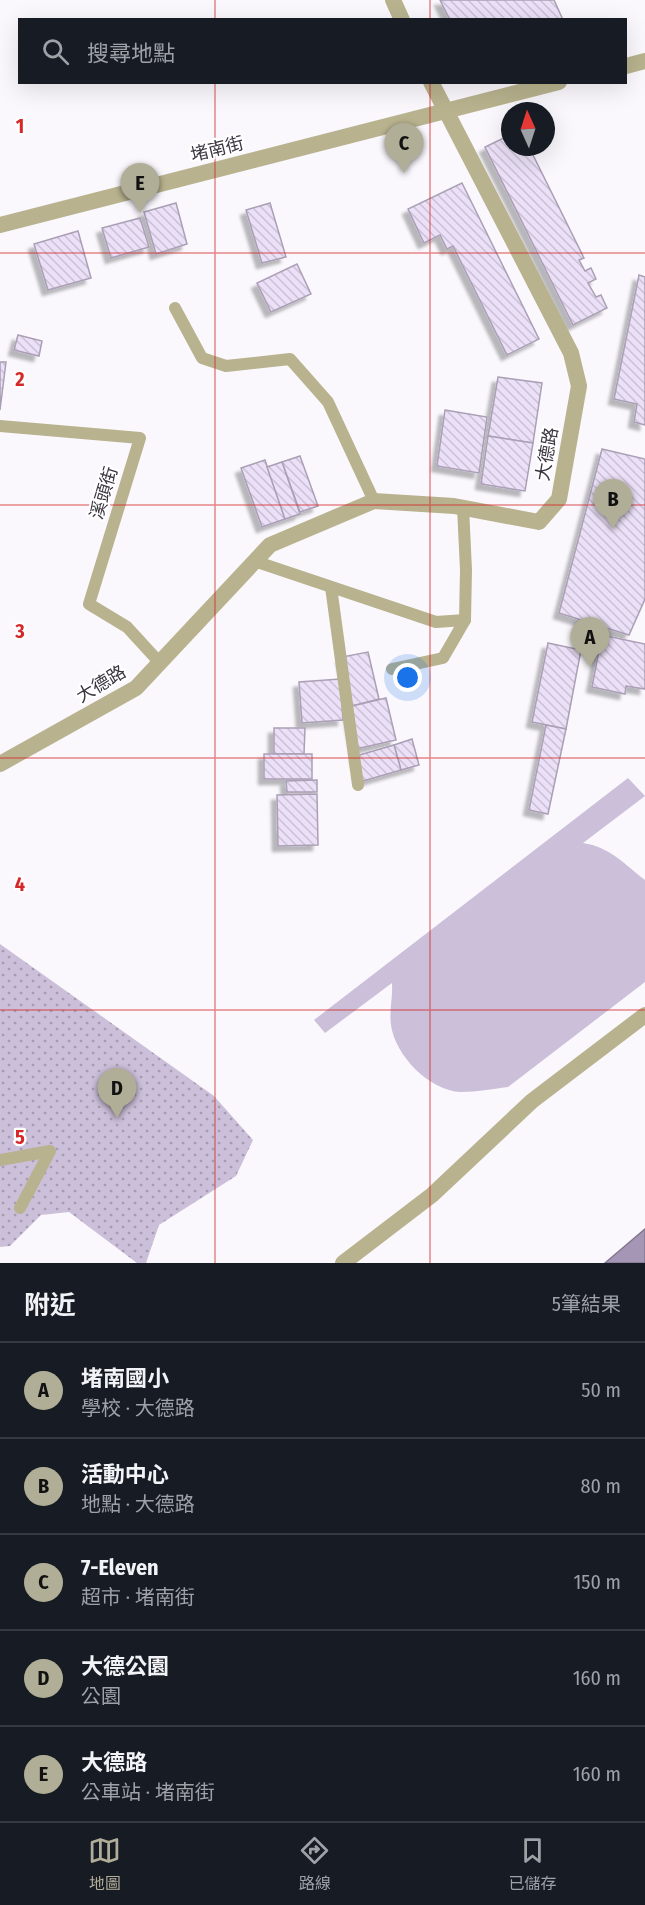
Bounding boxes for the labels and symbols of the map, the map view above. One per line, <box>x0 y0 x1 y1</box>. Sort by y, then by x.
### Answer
north arrow <box>501 102 555 156</box>
text: 1 <box>16 114 24 138</box>
pin: C <box>384 124 424 173</box>
street label: 堵南街 <box>188 132 246 166</box>
pin: E <box>120 164 160 213</box>
text: 2 <box>14 367 25 391</box>
street label: 大德路 <box>531 426 563 482</box>
street label: 溪頭街 <box>86 464 122 522</box>
pin: B <box>594 480 632 529</box>
pin: A <box>570 618 610 667</box>
text: 3 <box>14 619 25 643</box>
street label: 大德路 <box>72 661 130 707</box>
your location <box>393 663 422 692</box>
text: 4 <box>15 872 25 896</box>
pin: D <box>98 1068 136 1118</box>
text: 5 <box>15 1125 25 1149</box>

